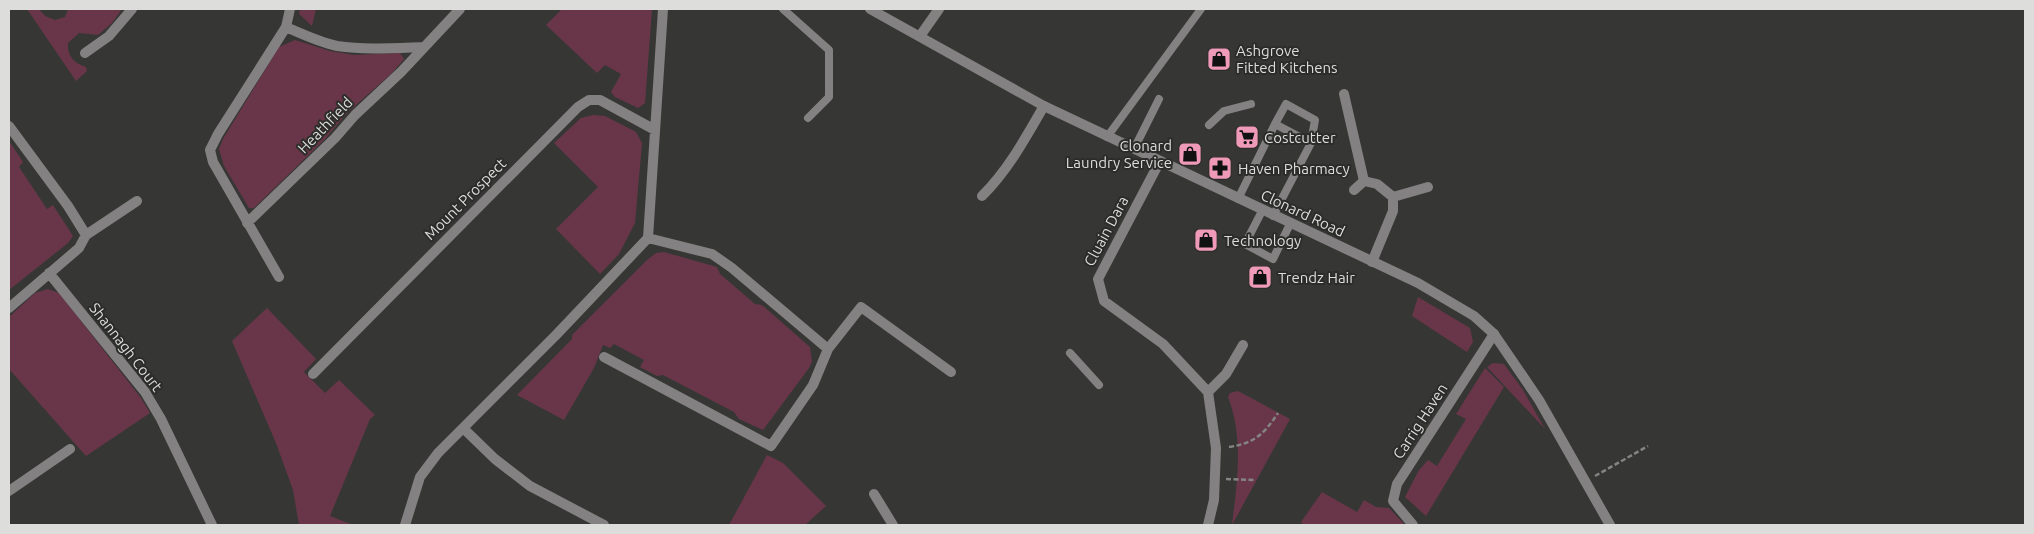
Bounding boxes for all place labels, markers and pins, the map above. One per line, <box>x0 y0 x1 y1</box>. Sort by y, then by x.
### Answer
place label: Ashgrove Fitted Kitchens <box>1236 42 1338 76</box>
shop icon: Ashgrove Fitted Kitchens <box>1206 46 1232 72</box>
supermarket icon: Costcutter <box>1234 124 1260 150</box>
place label: Costcutter <box>1264 129 1336 146</box>
place label: Clonard Laundry Service <box>1066 137 1172 171</box>
shop icon: Clonard Laundry Service <box>1177 141 1203 167</box>
pharmacy icon: Haven Pharmacy <box>1207 155 1233 181</box>
place label: Haven Pharmacy <box>1238 160 1350 177</box>
shop icon: Technology <box>1193 227 1219 253</box>
place label: Technology <box>1224 232 1301 249</box>
shop icon: Trendz Hair <box>1247 264 1273 290</box>
place label: Trendz Hair <box>1278 269 1355 286</box>

